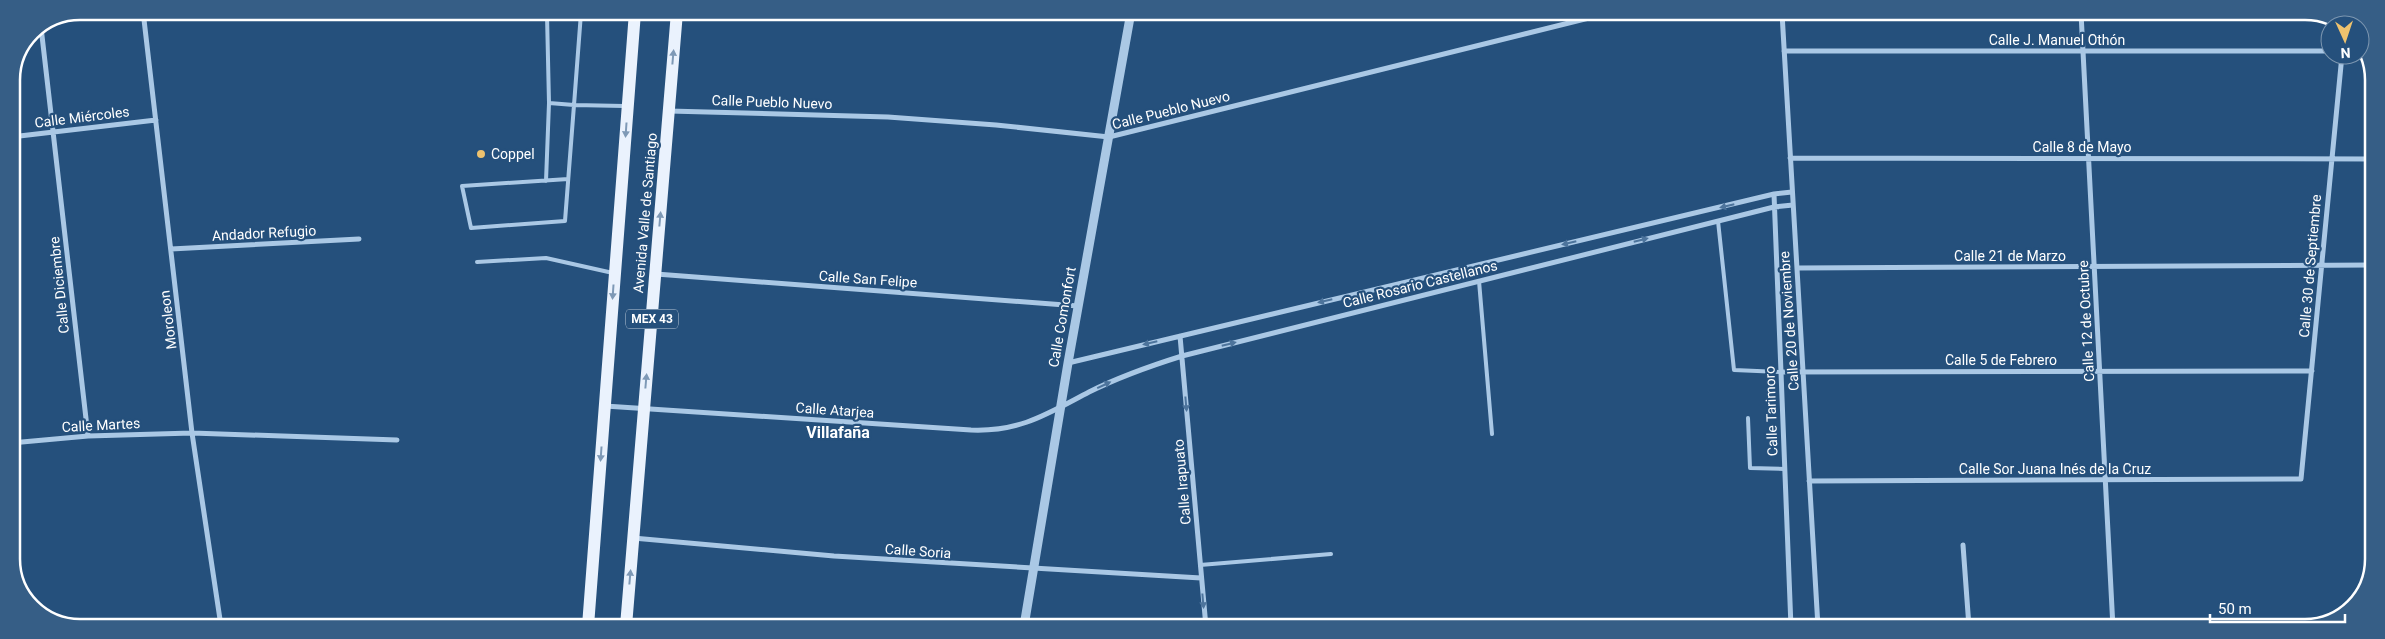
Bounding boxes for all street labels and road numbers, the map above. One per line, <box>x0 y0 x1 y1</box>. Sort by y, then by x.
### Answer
street label: Calle J. Manuel Othón <box>1989 32 2125 48</box>
street label: Calle Pueblo Nuevo <box>1110 88 1232 132</box>
street label: Calle Pueblo Nuevo <box>711 92 833 112</box>
street label: Calle Miércoles <box>34 103 130 131</box>
street label: Avenida Valle de Santiago <box>630 132 660 294</box>
street label: Calle 8 de Mayo <box>2033 139 2131 155</box>
street label: Calle 30 de Septiembre <box>2296 194 2324 338</box>
street label: Andador Refugio <box>211 222 317 244</box>
street label: Calle Diciembre <box>46 236 72 334</box>
street label: Calle 21 de Marzo <box>1954 248 2066 264</box>
street label: Calle 20 de Noviembre <box>1776 251 1802 391</box>
street label: Calle Rosario Castellanos <box>1341 257 1499 311</box>
street label: Calle 12 de Octubre <box>2075 260 2097 382</box>
street label: Calle Comonfort <box>1045 265 1079 369</box>
street label: Calle San Felipe <box>818 268 918 290</box>
street label: Moroleon <box>156 290 180 350</box>
road number: MEX 43 <box>626 310 678 328</box>
street label: Calle 5 de Febrero <box>1945 352 2057 368</box>
street label: Calle Tarimoro <box>1761 366 1781 456</box>
street label: Calle Atarjea <box>795 399 875 421</box>
street label: Calle Martes <box>61 415 141 435</box>
street label: Calle Irapuato <box>1170 438 1194 526</box>
street label: Calle Sor Juana Inés de la Cruz <box>1959 461 2151 477</box>
street label: Calle Soria <box>884 541 952 561</box>

